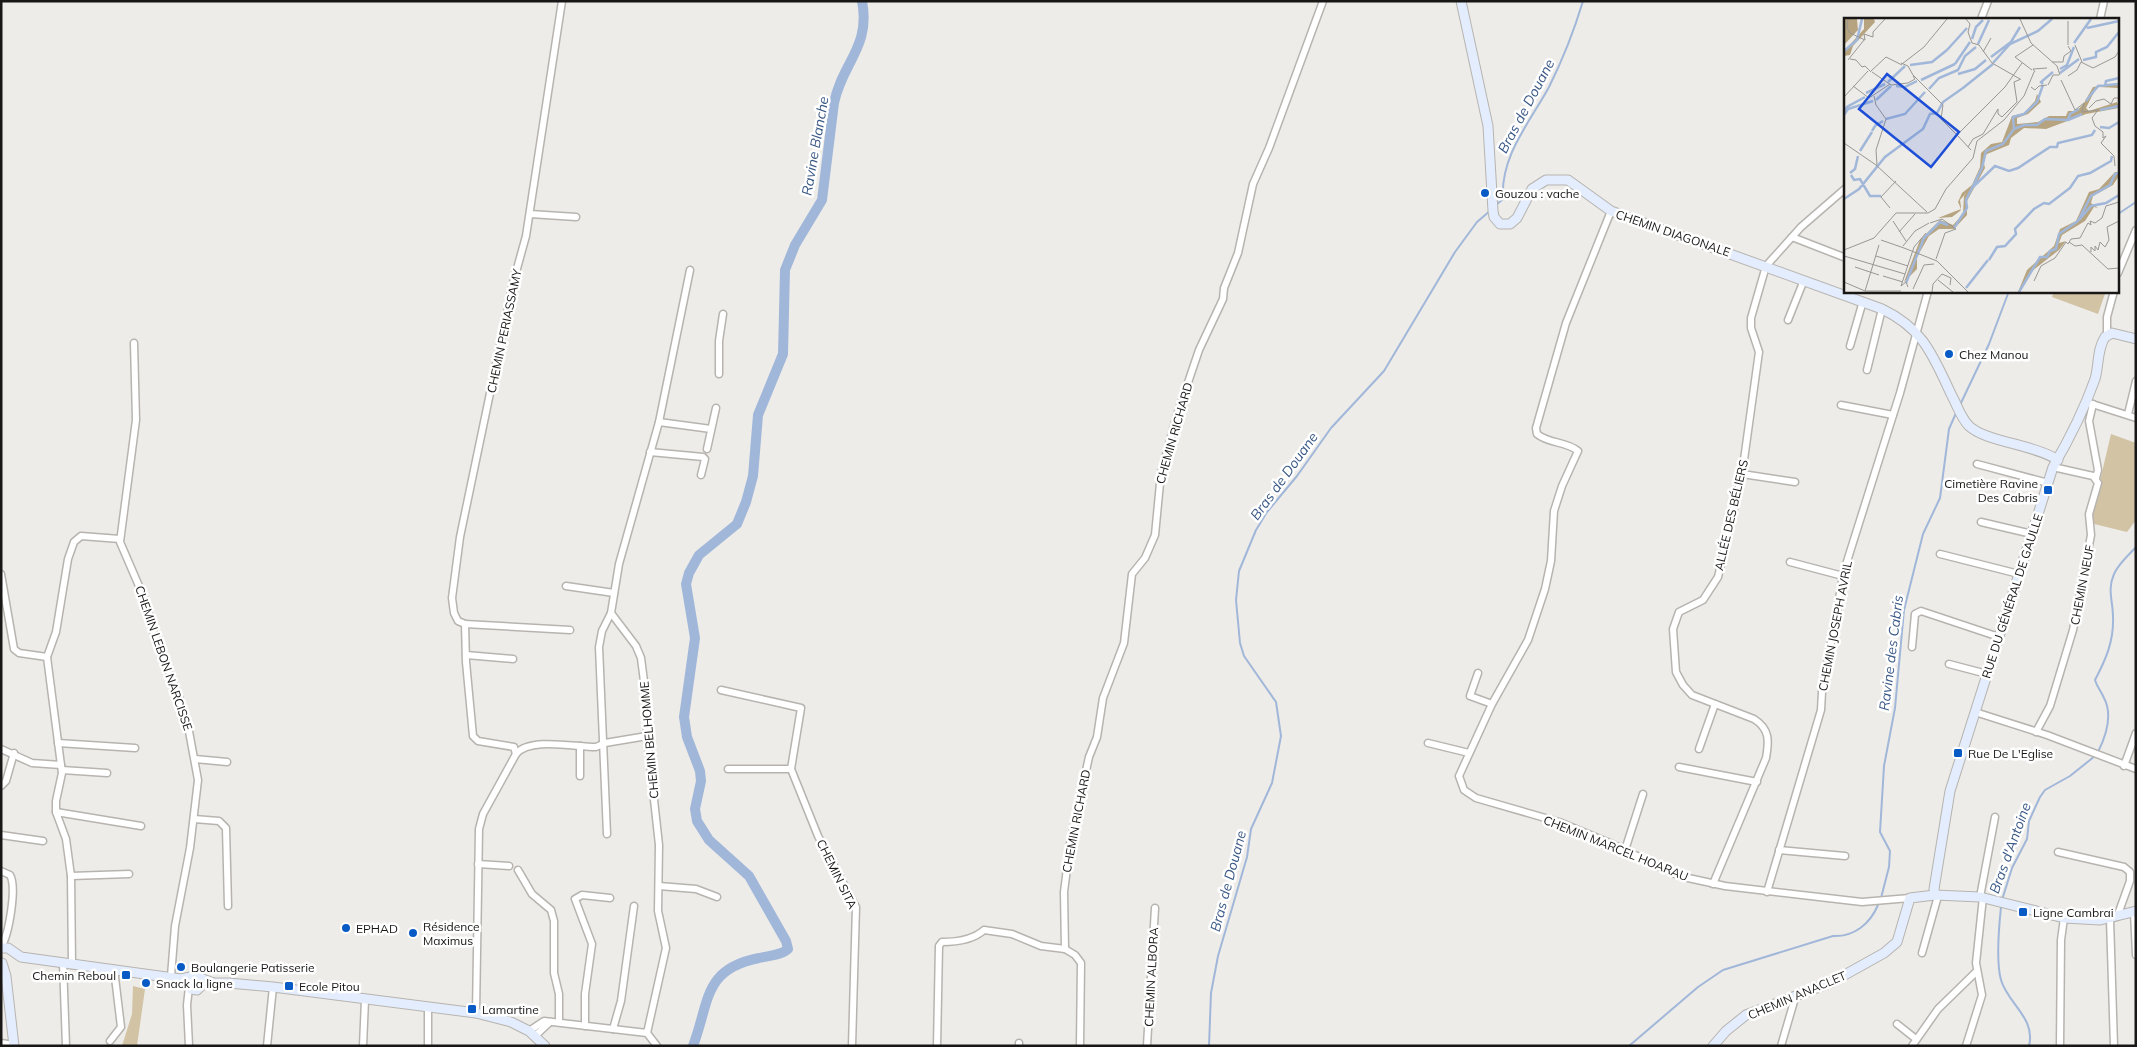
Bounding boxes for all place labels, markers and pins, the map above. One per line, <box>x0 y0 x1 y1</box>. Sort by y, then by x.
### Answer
place label: Gouzou : vache <box>1495 186 1579 201</box>
marker: Gouzou : vache <box>1479 187 1491 199</box>
place label: Chez Manou <box>1959 347 2028 362</box>
marker: Chez Manou <box>1943 348 1955 360</box>
place label: Cimetière Ravine Des Cabris <box>1944 476 2038 505</box>
marker: Cimetière Ravine Des Cabris <box>2042 484 2054 496</box>
place label: Rue De L'Eglise <box>1968 746 2053 761</box>
marker: Rue De L'Eglise <box>1952 747 1964 759</box>
place label: Ligne Cambrai <box>2033 905 2114 920</box>
marker: Ligne Cambrai <box>2017 906 2029 918</box>
place label: Résidence Maximus <box>423 919 480 948</box>
place label: EPHAD <box>356 921 398 936</box>
marker: EPHAD <box>340 922 352 934</box>
marker: Résidence Maximus <box>407 927 419 939</box>
place label: Boulangerie Patisserie <box>191 960 315 975</box>
marker: Boulangerie Patisserie <box>175 961 187 973</box>
place label: Chemin Reboul <box>32 968 116 983</box>
marker: Chemin Reboul <box>120 969 132 981</box>
place label: Snack la ligne <box>156 976 233 991</box>
marker: Snack la ligne <box>140 977 152 989</box>
place label: Ecole Pitou <box>299 979 360 994</box>
marker: Ecole Pitou <box>283 980 295 992</box>
place label: Lamartine <box>482 1002 539 1017</box>
marker: Lamartine <box>466 1003 478 1015</box>

